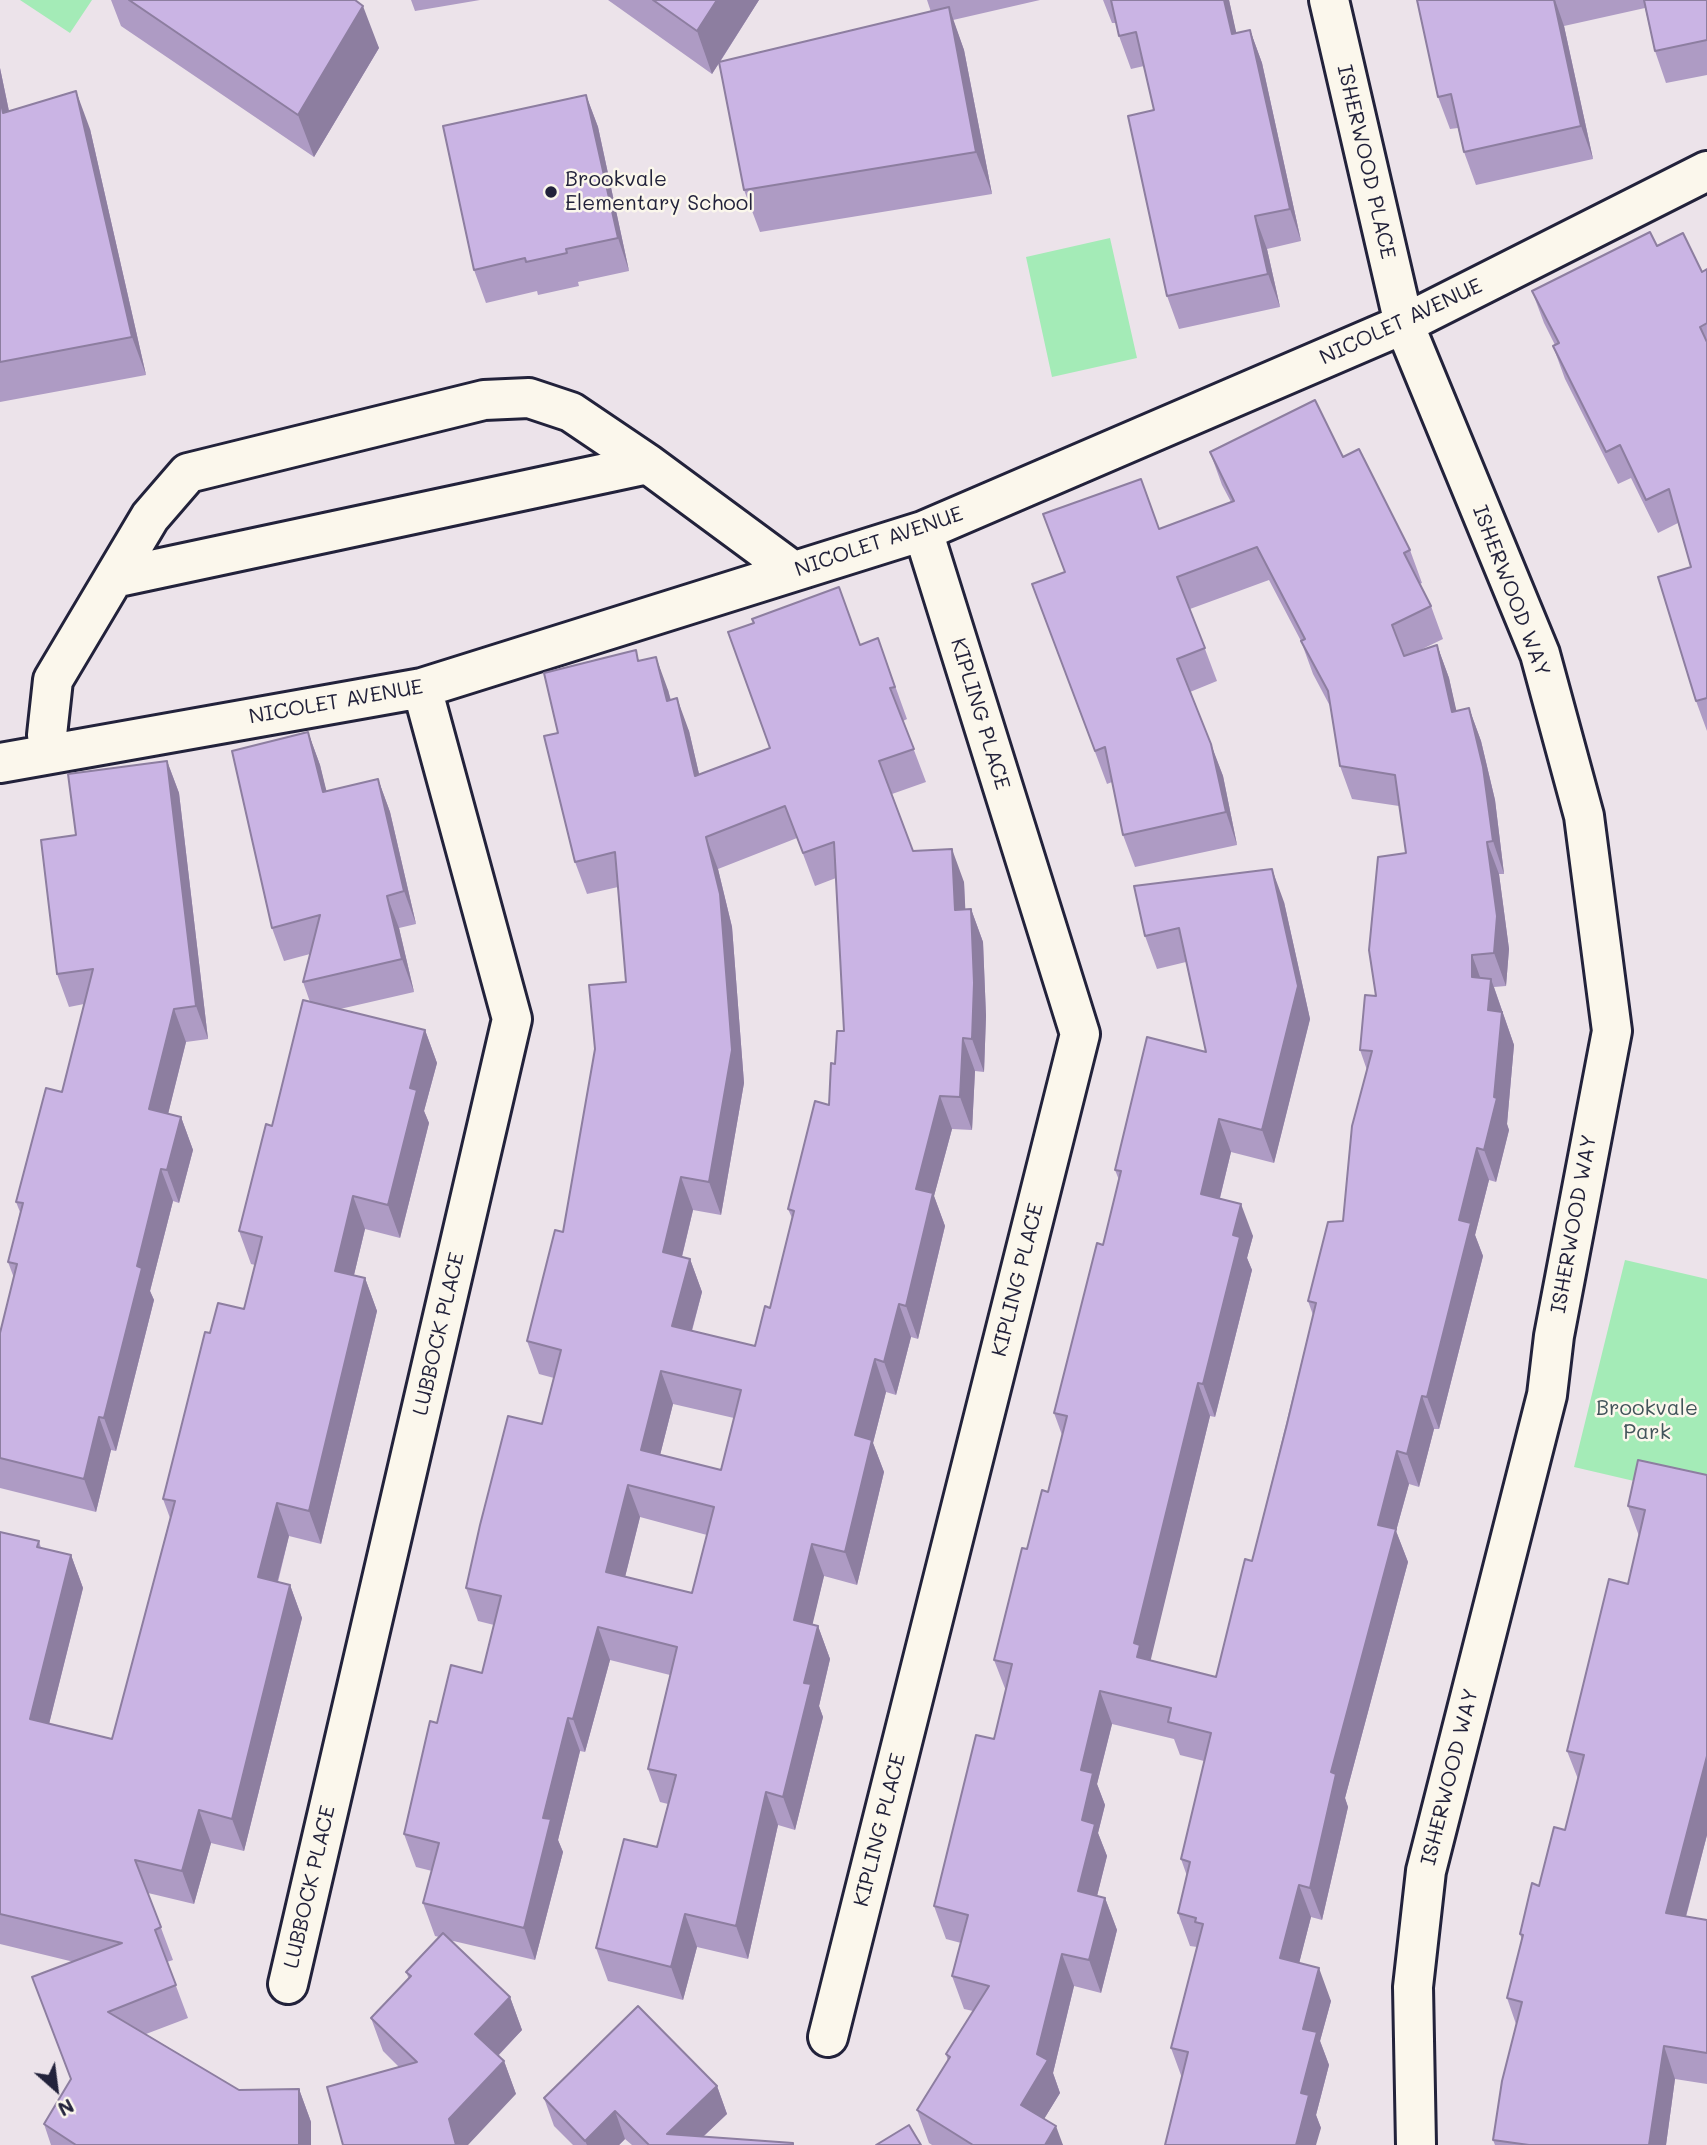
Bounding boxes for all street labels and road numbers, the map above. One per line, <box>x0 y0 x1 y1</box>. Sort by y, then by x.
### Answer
street label: ISHERWOOD PLACE <box>1331 62 1401 262</box>
street label: NICOLET AVENUE <box>1316 273 1486 371</box>
street label: NICOLET AVENUE <box>792 501 966 583</box>
street label: ISHERWOOD WAY <box>1467 502 1555 680</box>
street label: KIPLING PLACE <box>945 635 1015 793</box>
street label: NICOLET AVENUE <box>247 674 425 730</box>
street label: ISHERWOOD WAY <box>1546 1133 1602 1315</box>
street label: KIPLING PLACE <box>987 1201 1049 1359</box>
street label: LUBBOCK PLACE <box>408 1250 470 1418</box>
street label: ISHERWOOD WAY <box>1416 1686 1484 1868</box>
street label: KIPLING PLACE <box>849 1751 911 1909</box>
street label: LUBBOCK PLACE <box>279 1803 341 1971</box>

